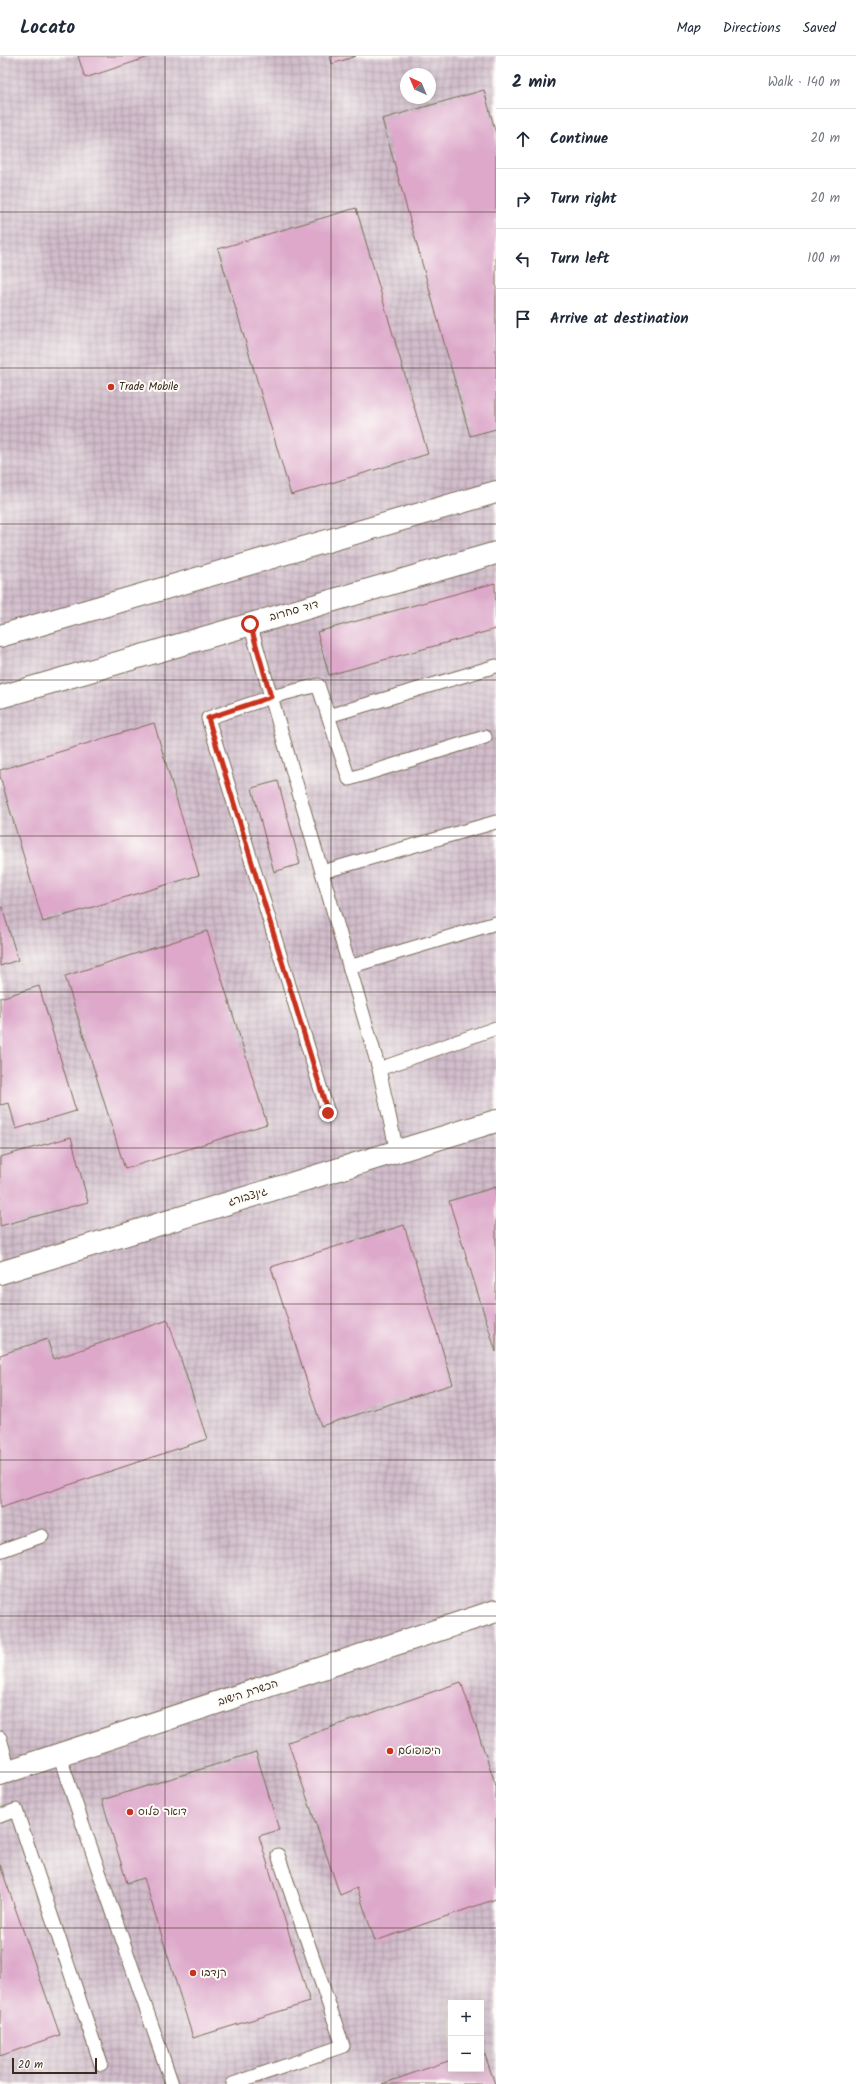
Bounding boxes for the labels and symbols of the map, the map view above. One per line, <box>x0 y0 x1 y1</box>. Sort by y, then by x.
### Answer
north arrow <box>400 68 436 104</box>
place label: Trade Mobile <box>119 378 178 396</box>
marker: Trade Mobile <box>106 382 116 392</box>
street label: דוד סחרוב <box>267 595 321 627</box>
route start <box>241 615 259 633</box>
route end <box>319 1104 337 1122</box>
street label: גינצבורג <box>226 1182 270 1212</box>
street label: הכשרת הישוב <box>215 1675 281 1711</box>
place label: היפופוטם <box>398 1742 441 1760</box>
marker: היפופוטם <box>385 1746 395 1756</box>
place label: דואר פלוס <box>138 1803 187 1821</box>
marker: דואר פלוס <box>125 1807 135 1817</box>
place label: רנדבו <box>201 1964 227 1982</box>
marker: רנדבו <box>188 1968 198 1978</box>
scale bar <box>12 2056 97 2075</box>

